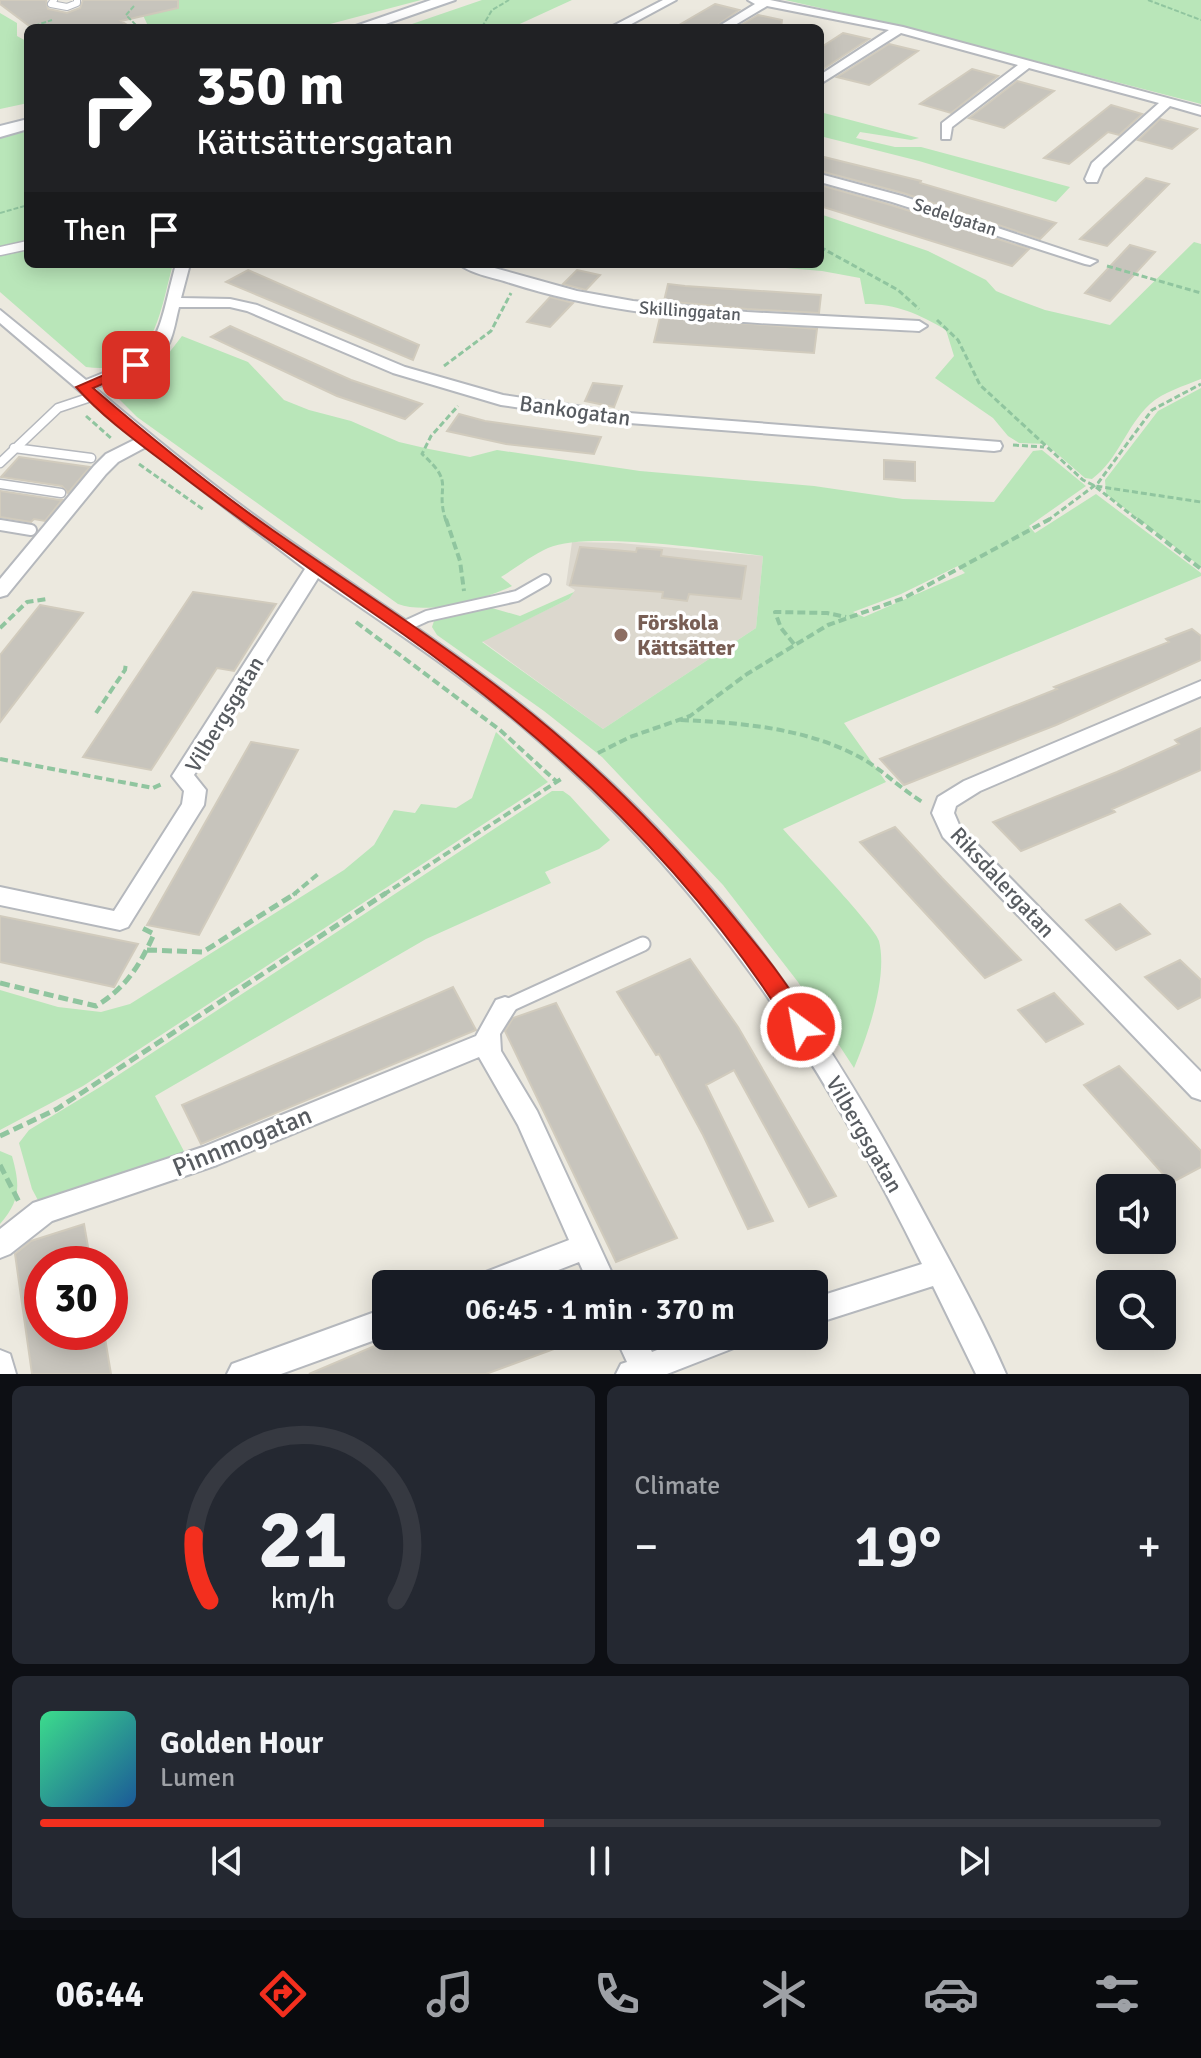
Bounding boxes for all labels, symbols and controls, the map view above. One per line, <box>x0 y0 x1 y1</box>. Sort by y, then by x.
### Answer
text: 350 m <box>196 51 344 120</box>
icon: right <box>64 56 168 160</box>
text: Kättsättersgatan <box>196 120 453 165</box>
street label: Sedelgatan <box>911 193 999 241</box>
icon: arrive <box>142 208 186 252</box>
text: Then <box>64 212 126 249</box>
street label: Skillinggatan <box>638 296 742 326</box>
pin <box>102 331 170 399</box>
icon: arrive <box>114 343 158 387</box>
street label: Bankogatan <box>518 389 632 432</box>
place label: Förskola Kättsätter <box>637 609 735 661</box>
marker: Förskola Kättsätter <box>612 626 630 644</box>
street label: Vilbergsgatan <box>179 652 270 777</box>
street label: Riksdalergatan <box>945 822 1061 943</box>
position arrow <box>759 985 843 1069</box>
street label: Vilbergsgatan <box>820 1071 909 1197</box>
street label: Pinnmogatan <box>168 1099 317 1184</box>
map controls <box>1096 1174 1176 1350</box>
button: sound <box>1096 1174 1176 1254</box>
speed limit sign: 30 <box>24 1246 128 1350</box>
button: search <box>1096 1270 1176 1350</box>
text: 06:45 · 1 min · 370 m <box>465 1291 735 1328</box>
text: Climate <box>635 1470 720 1502</box>
text: 21 <box>258 1489 348 1591</box>
text: 19° <box>854 1510 942 1584</box>
text: − <box>635 1520 658 1574</box>
text: + <box>1137 1520 1161 1574</box>
text: km/h <box>271 1581 336 1616</box>
text: Golden Hour <box>160 1725 323 1762</box>
text: Lumen <box>160 1762 235 1794</box>
icon: previous <box>205 1839 249 1883</box>
icon: pause <box>578 1839 622 1883</box>
icon: next <box>952 1839 996 1883</box>
icon: directions <box>255 1966 311 2022</box>
icon: music <box>422 1966 478 2022</box>
icon: phone <box>589 1966 645 2022</box>
icon: climate <box>756 1966 812 2022</box>
icon: car <box>923 1966 979 2022</box>
icon: filters <box>1089 1966 1145 2022</box>
text: 06:44 <box>55 1972 144 2017</box>

